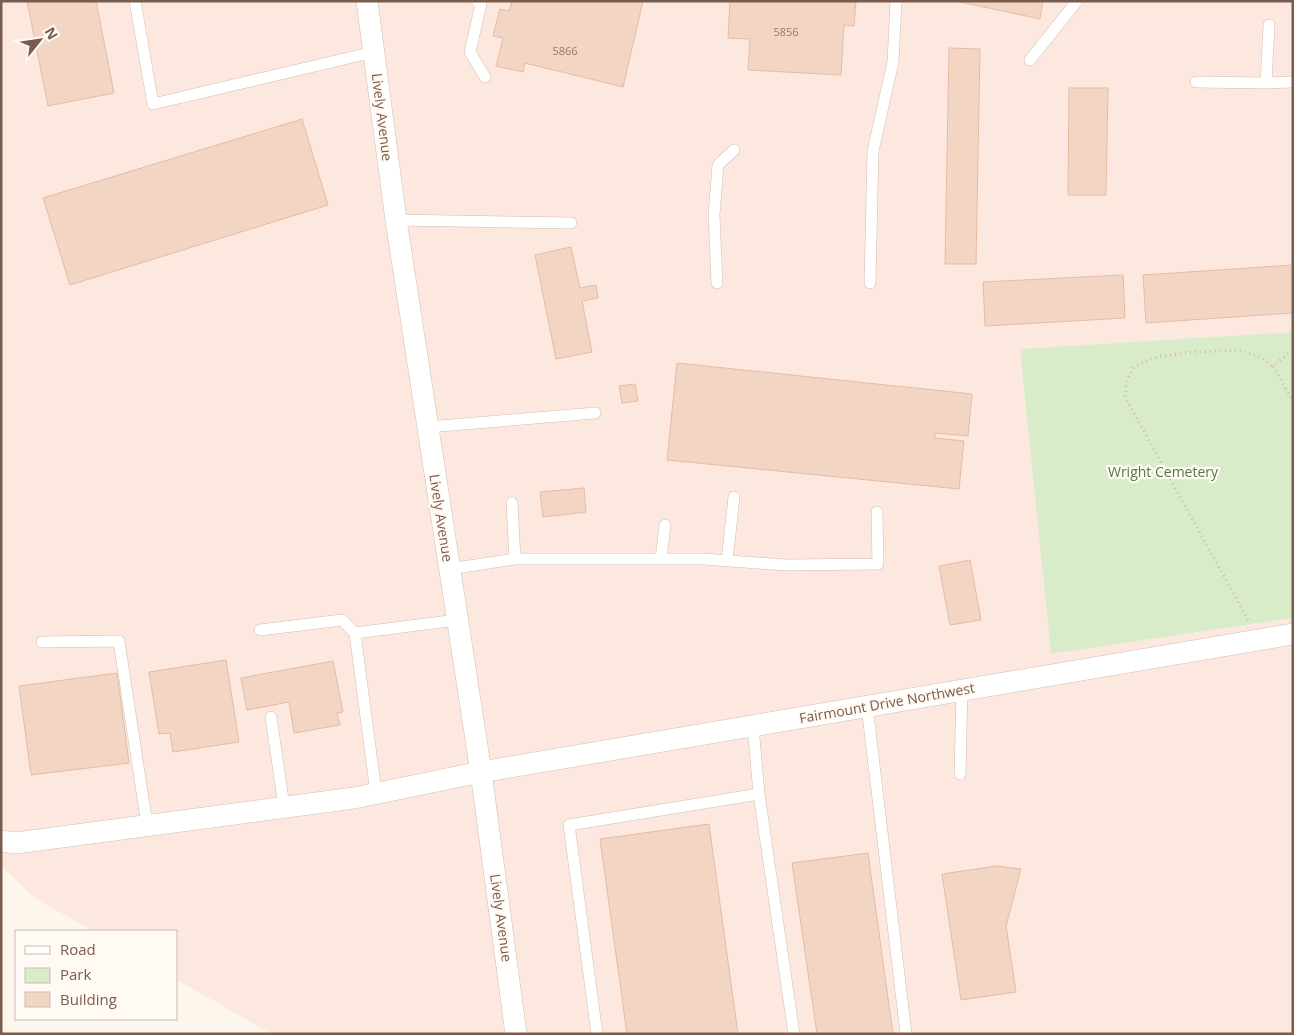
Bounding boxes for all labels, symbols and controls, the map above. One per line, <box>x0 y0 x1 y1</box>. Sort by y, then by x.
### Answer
north arrow <box>15 15 65 65</box>
text: N <box>41 24 63 43</box>
house number: 5856 <box>773 24 799 39</box>
house number: 5866 <box>552 43 578 58</box>
street label: Lively Avenue <box>368 72 397 162</box>
park label: Wright Cemetery <box>1108 462 1219 481</box>
street label: Lively Avenue <box>425 473 458 563</box>
street label: Fairmount Drive Northwest <box>798 678 976 727</box>
street label: Lively Avenue <box>486 873 517 963</box>
legend <box>15 930 178 1020</box>
text: Road <box>60 939 96 959</box>
text: Park <box>60 964 91 984</box>
text: Building <box>60 989 117 1009</box>

